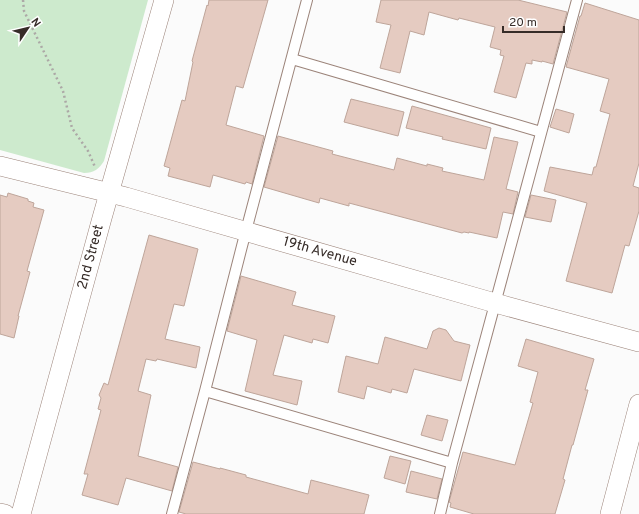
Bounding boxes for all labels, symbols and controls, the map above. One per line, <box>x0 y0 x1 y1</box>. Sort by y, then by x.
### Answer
north arrow <box>8 8 48 48</box>
scale bar <box>503 8 564 34</box>
text: 20 m <box>509 15 537 31</box>
text: N <box>27 16 43 30</box>
street label: 2nd Street <box>74 223 108 291</box>
street label: 19th Avenue <box>281 233 359 271</box>

